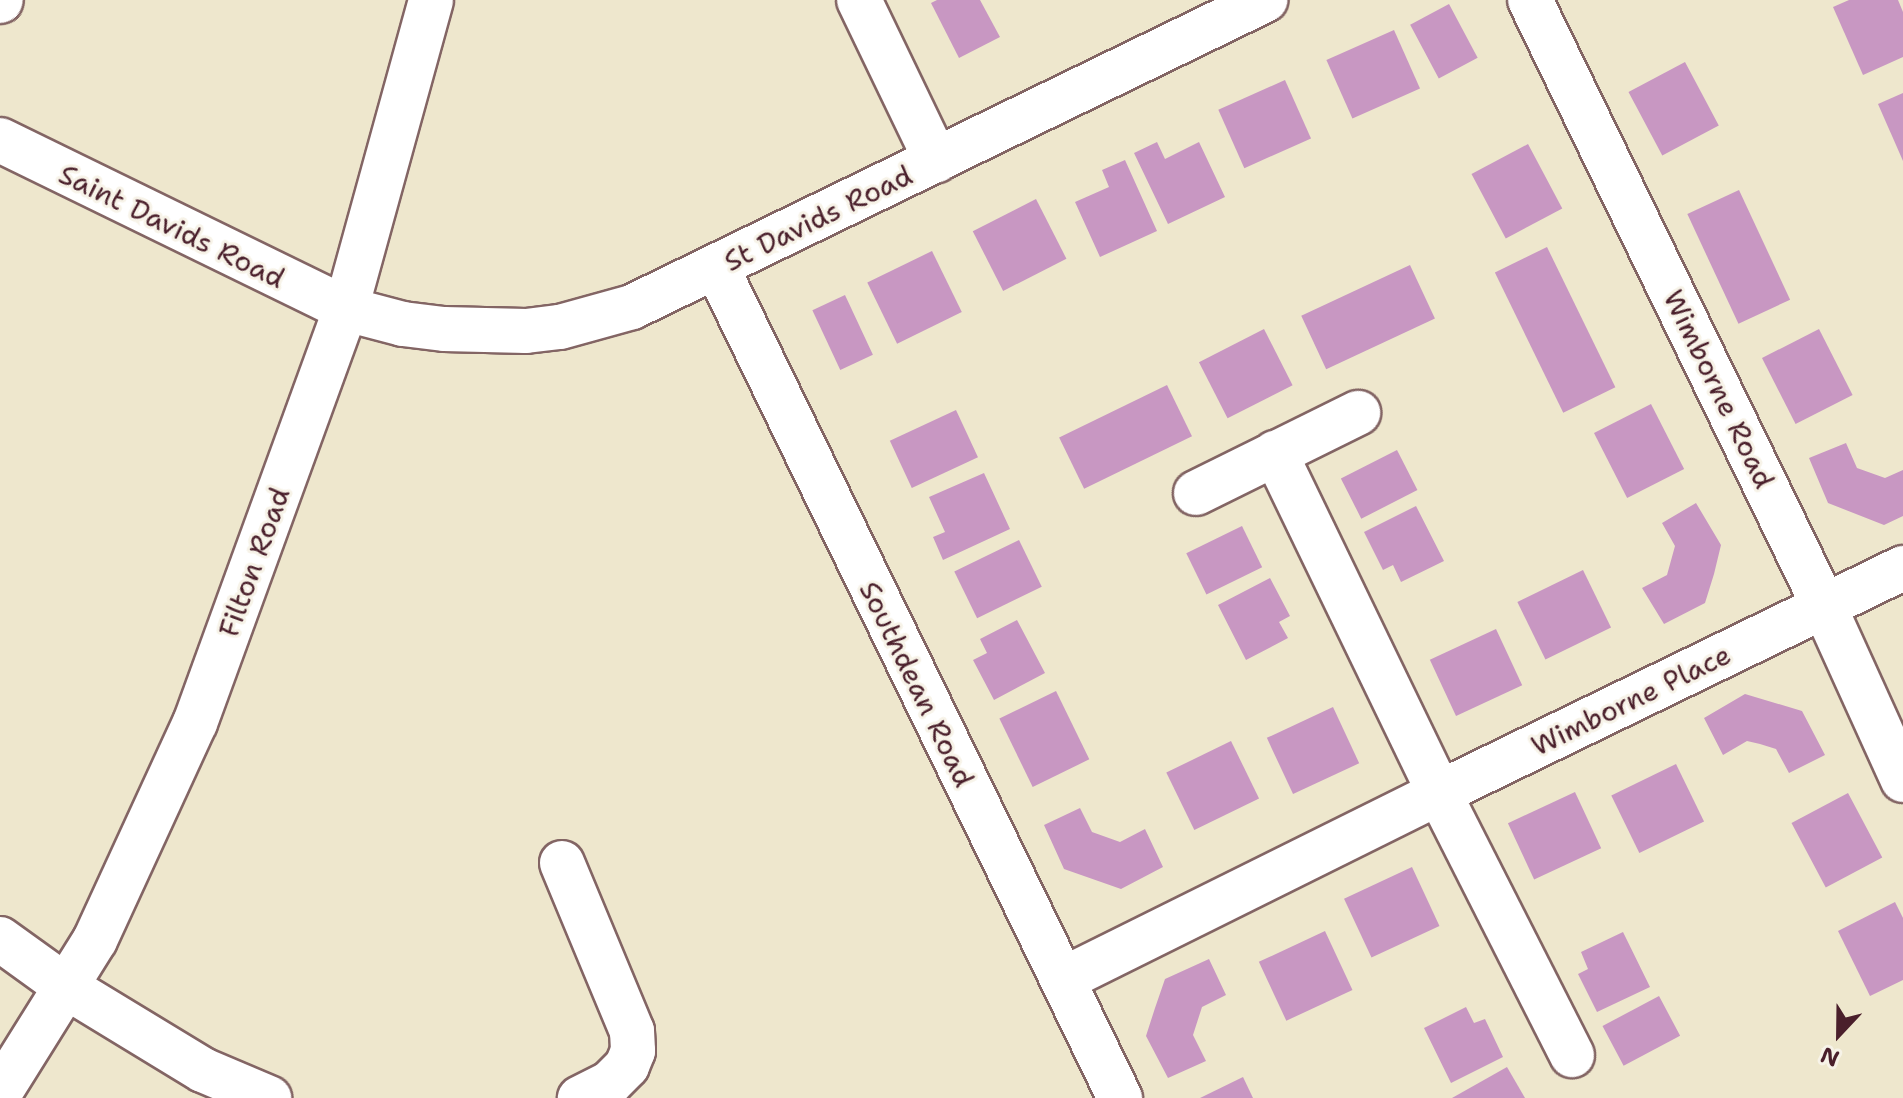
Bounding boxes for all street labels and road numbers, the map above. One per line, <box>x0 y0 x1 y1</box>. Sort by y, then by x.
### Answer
street label: Saint Davids Road <box>54 157 290 295</box>
street label: St Davids Road <box>718 158 918 278</box>
street label: Wimborne Road <box>1656 284 1782 494</box>
street label: Filton Road <box>211 483 297 641</box>
street label: Southdean Road <box>853 576 981 792</box>
street label: Wimborne Place <box>1526 637 1736 763</box>

